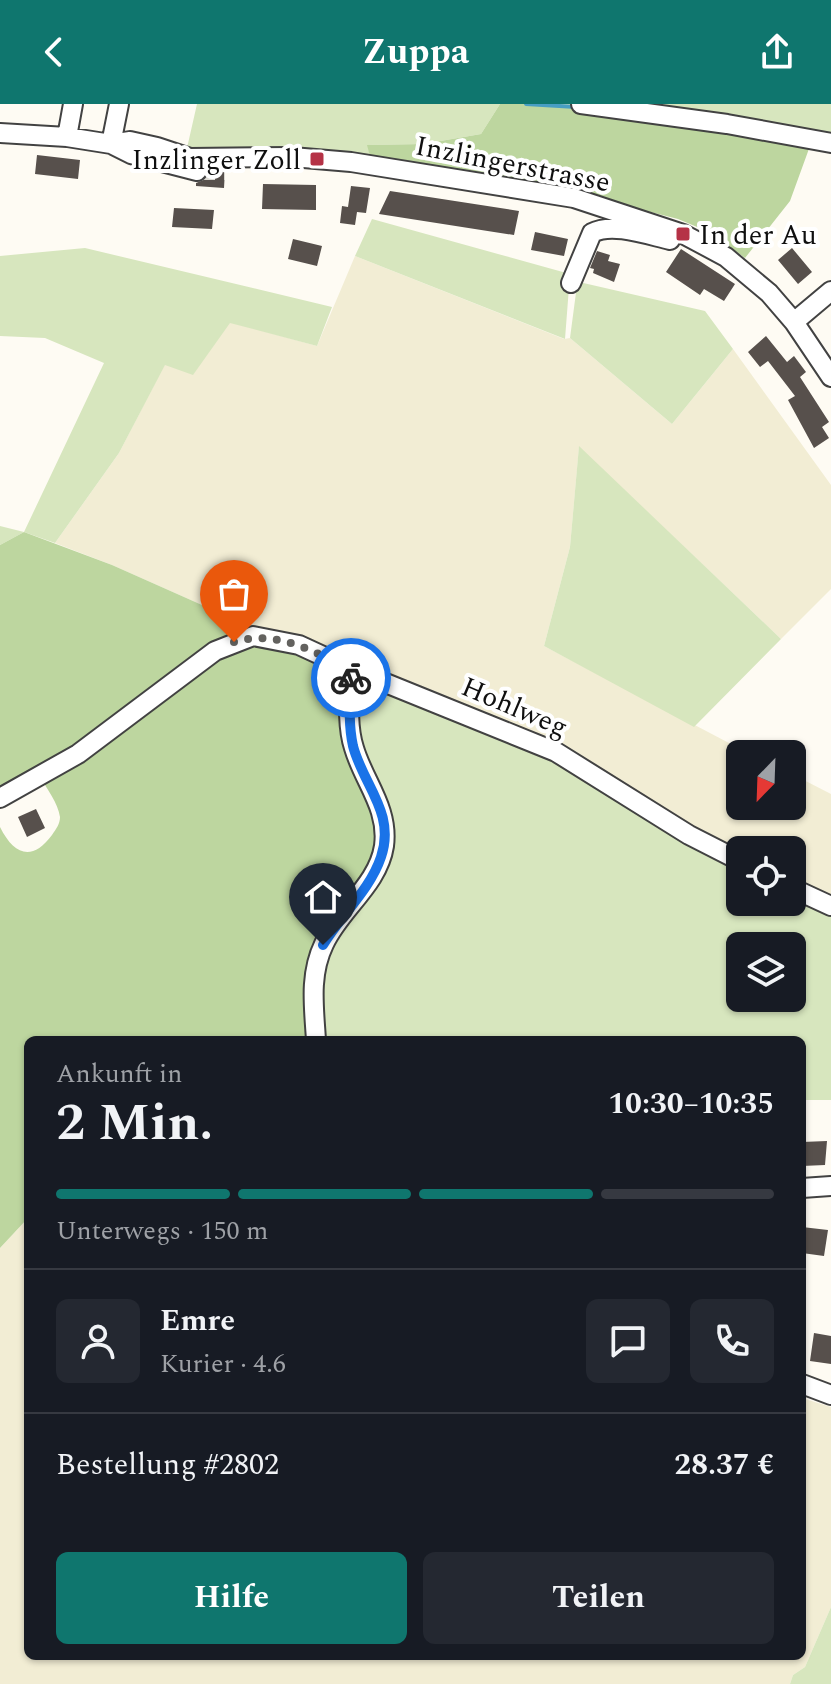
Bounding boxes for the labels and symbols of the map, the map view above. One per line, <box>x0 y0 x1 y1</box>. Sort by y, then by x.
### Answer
street label: Inzlingerstrasse <box>412 125 614 204</box>
place label: Inzlinger Zoll <box>132 139 301 182</box>
marker: Inzlinger Zoll <box>308 150 326 168</box>
place label: In der Au <box>699 214 817 257</box>
marker: In der Au <box>674 225 692 243</box>
pin <box>200 560 268 642</box>
courier <box>311 638 391 718</box>
street label: Hohlweg <box>454 666 574 749</box>
north arrow <box>726 740 806 820</box>
pin <box>289 863 357 945</box>

